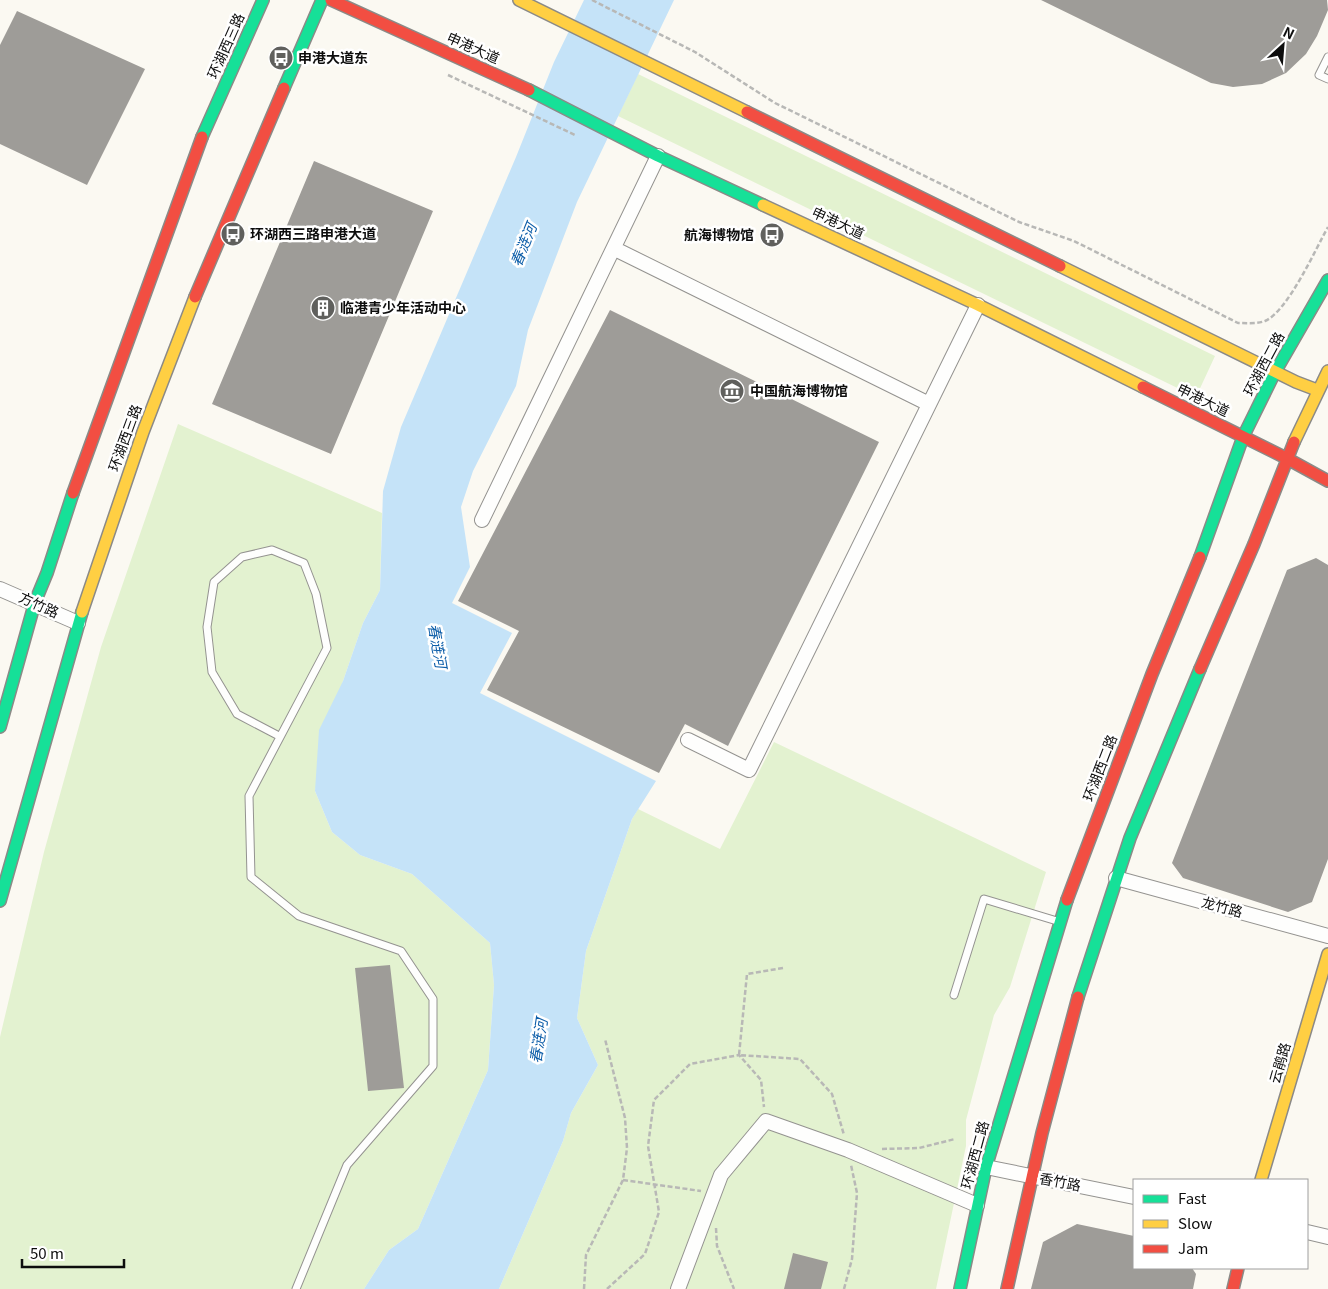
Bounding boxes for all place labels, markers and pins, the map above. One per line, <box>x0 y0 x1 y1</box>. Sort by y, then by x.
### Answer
bus stop icon: 申港大道东 <box>268 45 294 71</box>
place label: 申港大道东 <box>298 47 368 67</box>
bus stop icon: 环湖西三路申港大道 <box>220 221 246 247</box>
bus stop icon: 航海博物馆 <box>759 222 785 248</box>
place label: 环湖西三路申港大道 <box>250 223 376 243</box>
place label: 航海博物馆 <box>684 224 754 244</box>
building icon: 临港青少年活动中心 <box>310 295 336 321</box>
place label: 临港青少年活动中心 <box>340 297 466 317</box>
museum icon: 中国航海博物馆 <box>719 378 745 404</box>
place label: 中国航海博物馆 <box>750 380 848 400</box>

